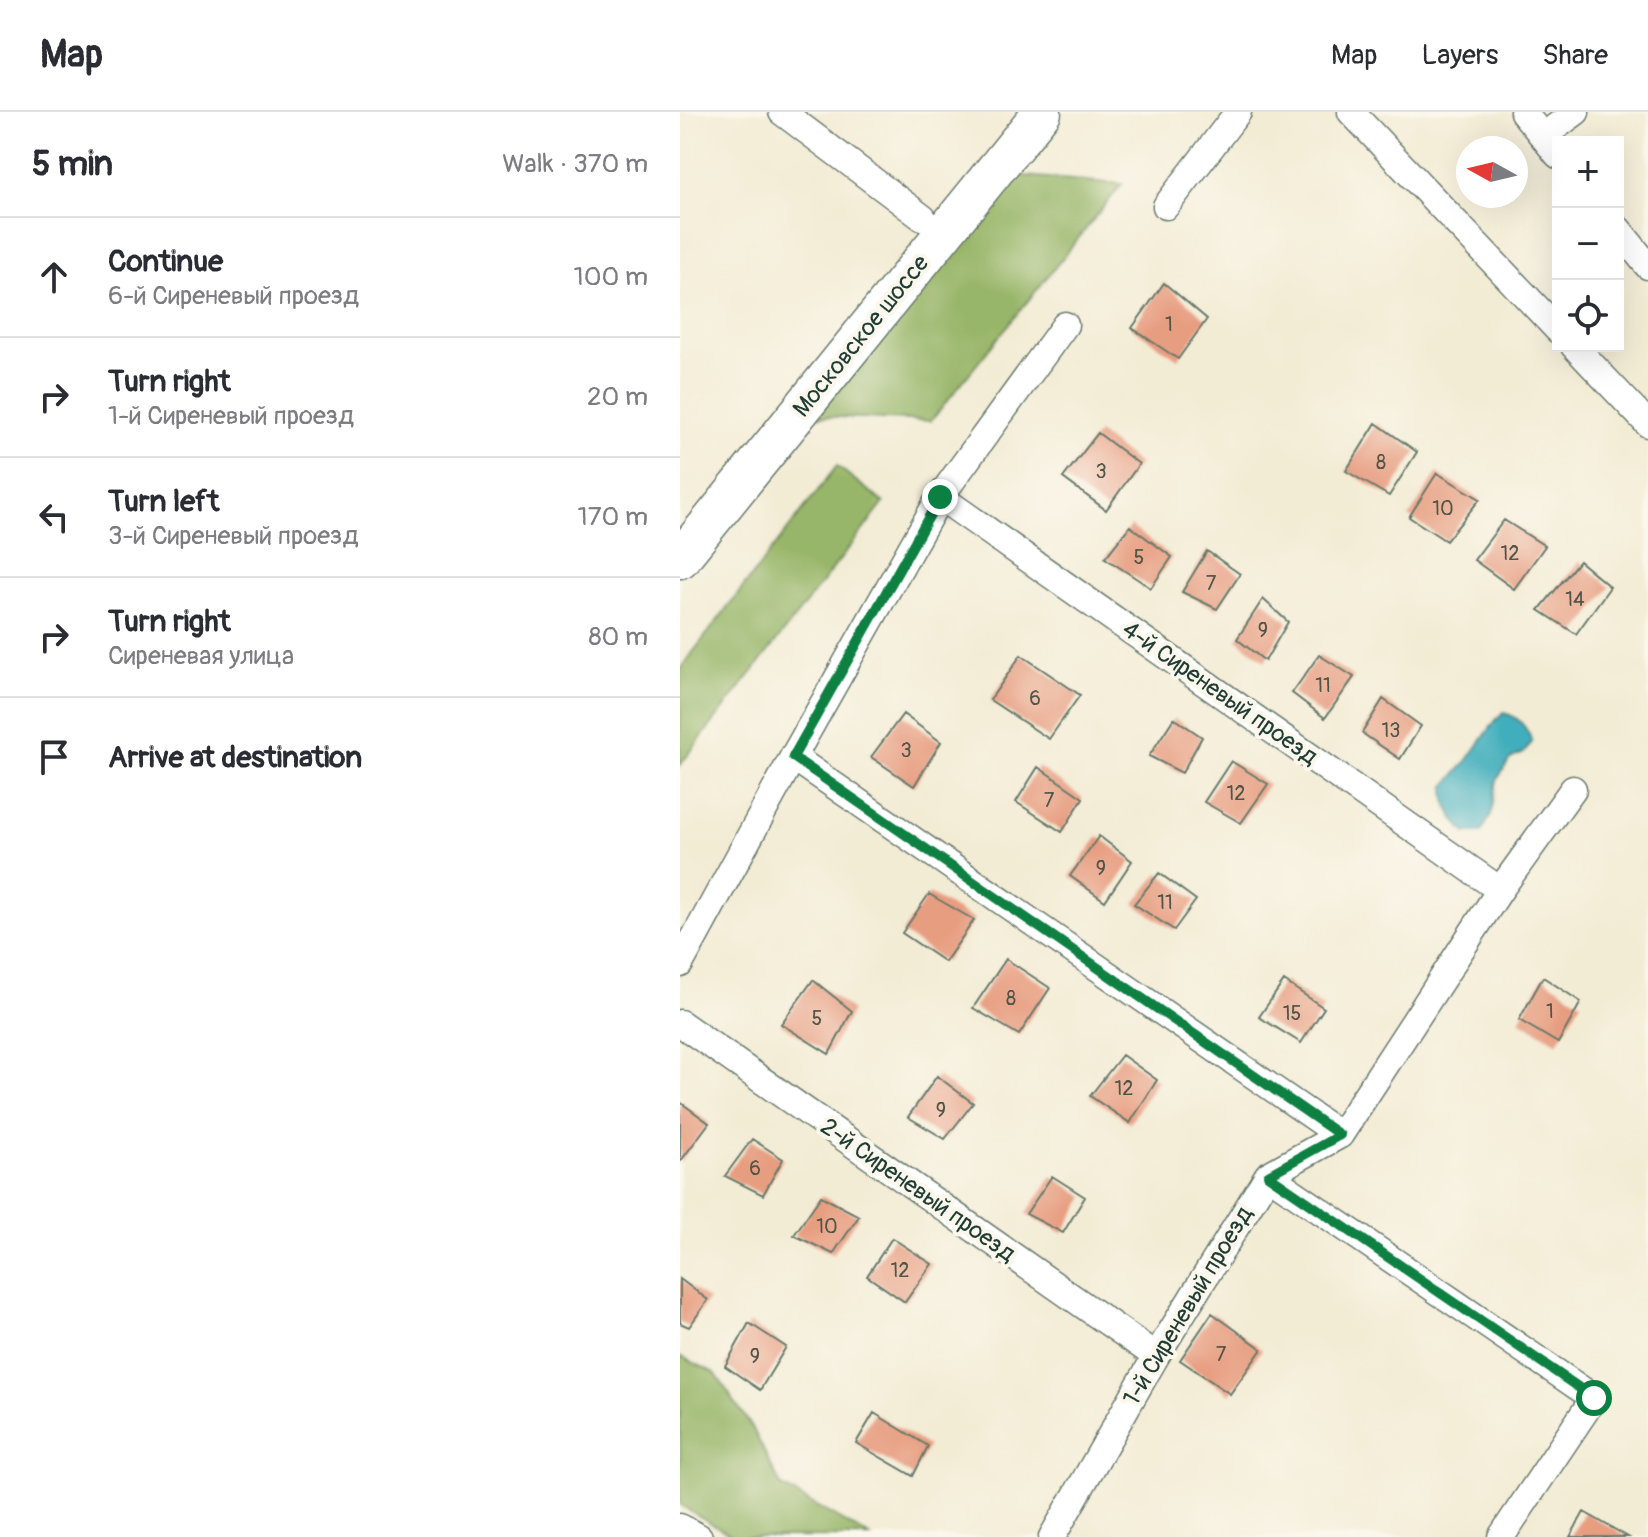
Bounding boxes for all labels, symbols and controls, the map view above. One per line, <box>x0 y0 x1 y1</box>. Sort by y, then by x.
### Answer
text: Map <box>40 31 103 79</box>
text: Map <box>1331 38 1377 73</box>
text: Layers <box>1421 38 1498 73</box>
text: Share <box>1542 38 1608 73</box>
north arrow <box>1456 136 1528 208</box>
map controls <box>1552 136 1624 352</box>
button: + <box>1552 136 1624 208</box>
text: 5 min <box>32 143 113 186</box>
text: Walk · 370 m <box>502 148 648 180</box>
button: − <box>1552 208 1624 280</box>
text: Continue <box>108 243 223 280</box>
street label: Московское шоссе <box>787 249 935 423</box>
icon: ahead <box>32 255 76 299</box>
text: 100 m <box>574 261 648 293</box>
text: 6-й Сиреневый проезд <box>108 280 359 312</box>
button: locate <box>1552 280 1624 352</box>
house number: 1 <box>1165 312 1173 337</box>
text: Turn right <box>108 363 231 400</box>
icon: right <box>32 375 76 419</box>
text: 20 m <box>587 381 648 413</box>
text: 1-й Сиреневый проезд <box>108 400 354 432</box>
house number: 8 <box>1376 450 1386 475</box>
house number: 3 <box>1095 459 1107 484</box>
route end <box>922 479 958 515</box>
text: Turn left <box>108 483 219 520</box>
icon: left <box>32 495 76 539</box>
house number: 10 <box>1432 496 1454 521</box>
text: 170 m <box>578 501 648 533</box>
text: 3-й Сиреневый проезд <box>108 520 358 552</box>
house number: 12 <box>1501 541 1520 566</box>
house number: 5 <box>1134 545 1144 570</box>
house number: 7 <box>1206 571 1217 596</box>
house number: 14 <box>1565 587 1585 612</box>
text: Turn right <box>108 603 231 640</box>
icon: right <box>32 615 76 659</box>
street label: 4-й Сиреневый проезд <box>1117 615 1324 772</box>
house number: 9 <box>1258 618 1268 643</box>
text: 80 m <box>588 621 648 653</box>
text: Сиреневая улица <box>108 640 294 672</box>
house number: 11 <box>1315 673 1331 698</box>
house number: 6 <box>1029 686 1041 711</box>
house number: 13 <box>1382 718 1400 743</box>
icon: arrive <box>32 735 76 779</box>
house number: 3 <box>900 738 912 763</box>
text: Arrive at destination <box>108 739 362 776</box>
house number: 12 <box>1227 781 1246 806</box>
house number: 7 <box>1044 788 1055 813</box>
house number: 9 <box>1096 856 1106 881</box>
house number: 11 <box>1157 890 1173 915</box>
house number: 8 <box>1006 986 1016 1011</box>
house number: 1 <box>1546 999 1554 1024</box>
house number: 15 <box>1283 1001 1301 1026</box>
house number: 5 <box>812 1006 822 1031</box>
house number: 12 <box>1115 1076 1134 1101</box>
house number: 9 <box>936 1098 946 1123</box>
street label: 2-й Сиреневый проезд <box>815 1112 1021 1268</box>
house number: 6 <box>749 1156 761 1181</box>
street label: 1-й Сиреневый проезд <box>1117 1201 1259 1411</box>
house number: 10 <box>816 1214 838 1239</box>
house number: 12 <box>891 1258 910 1283</box>
house number: 7 <box>1216 1342 1227 1367</box>
house number: 9 <box>750 1344 760 1369</box>
route start <box>1576 1380 1612 1416</box>

